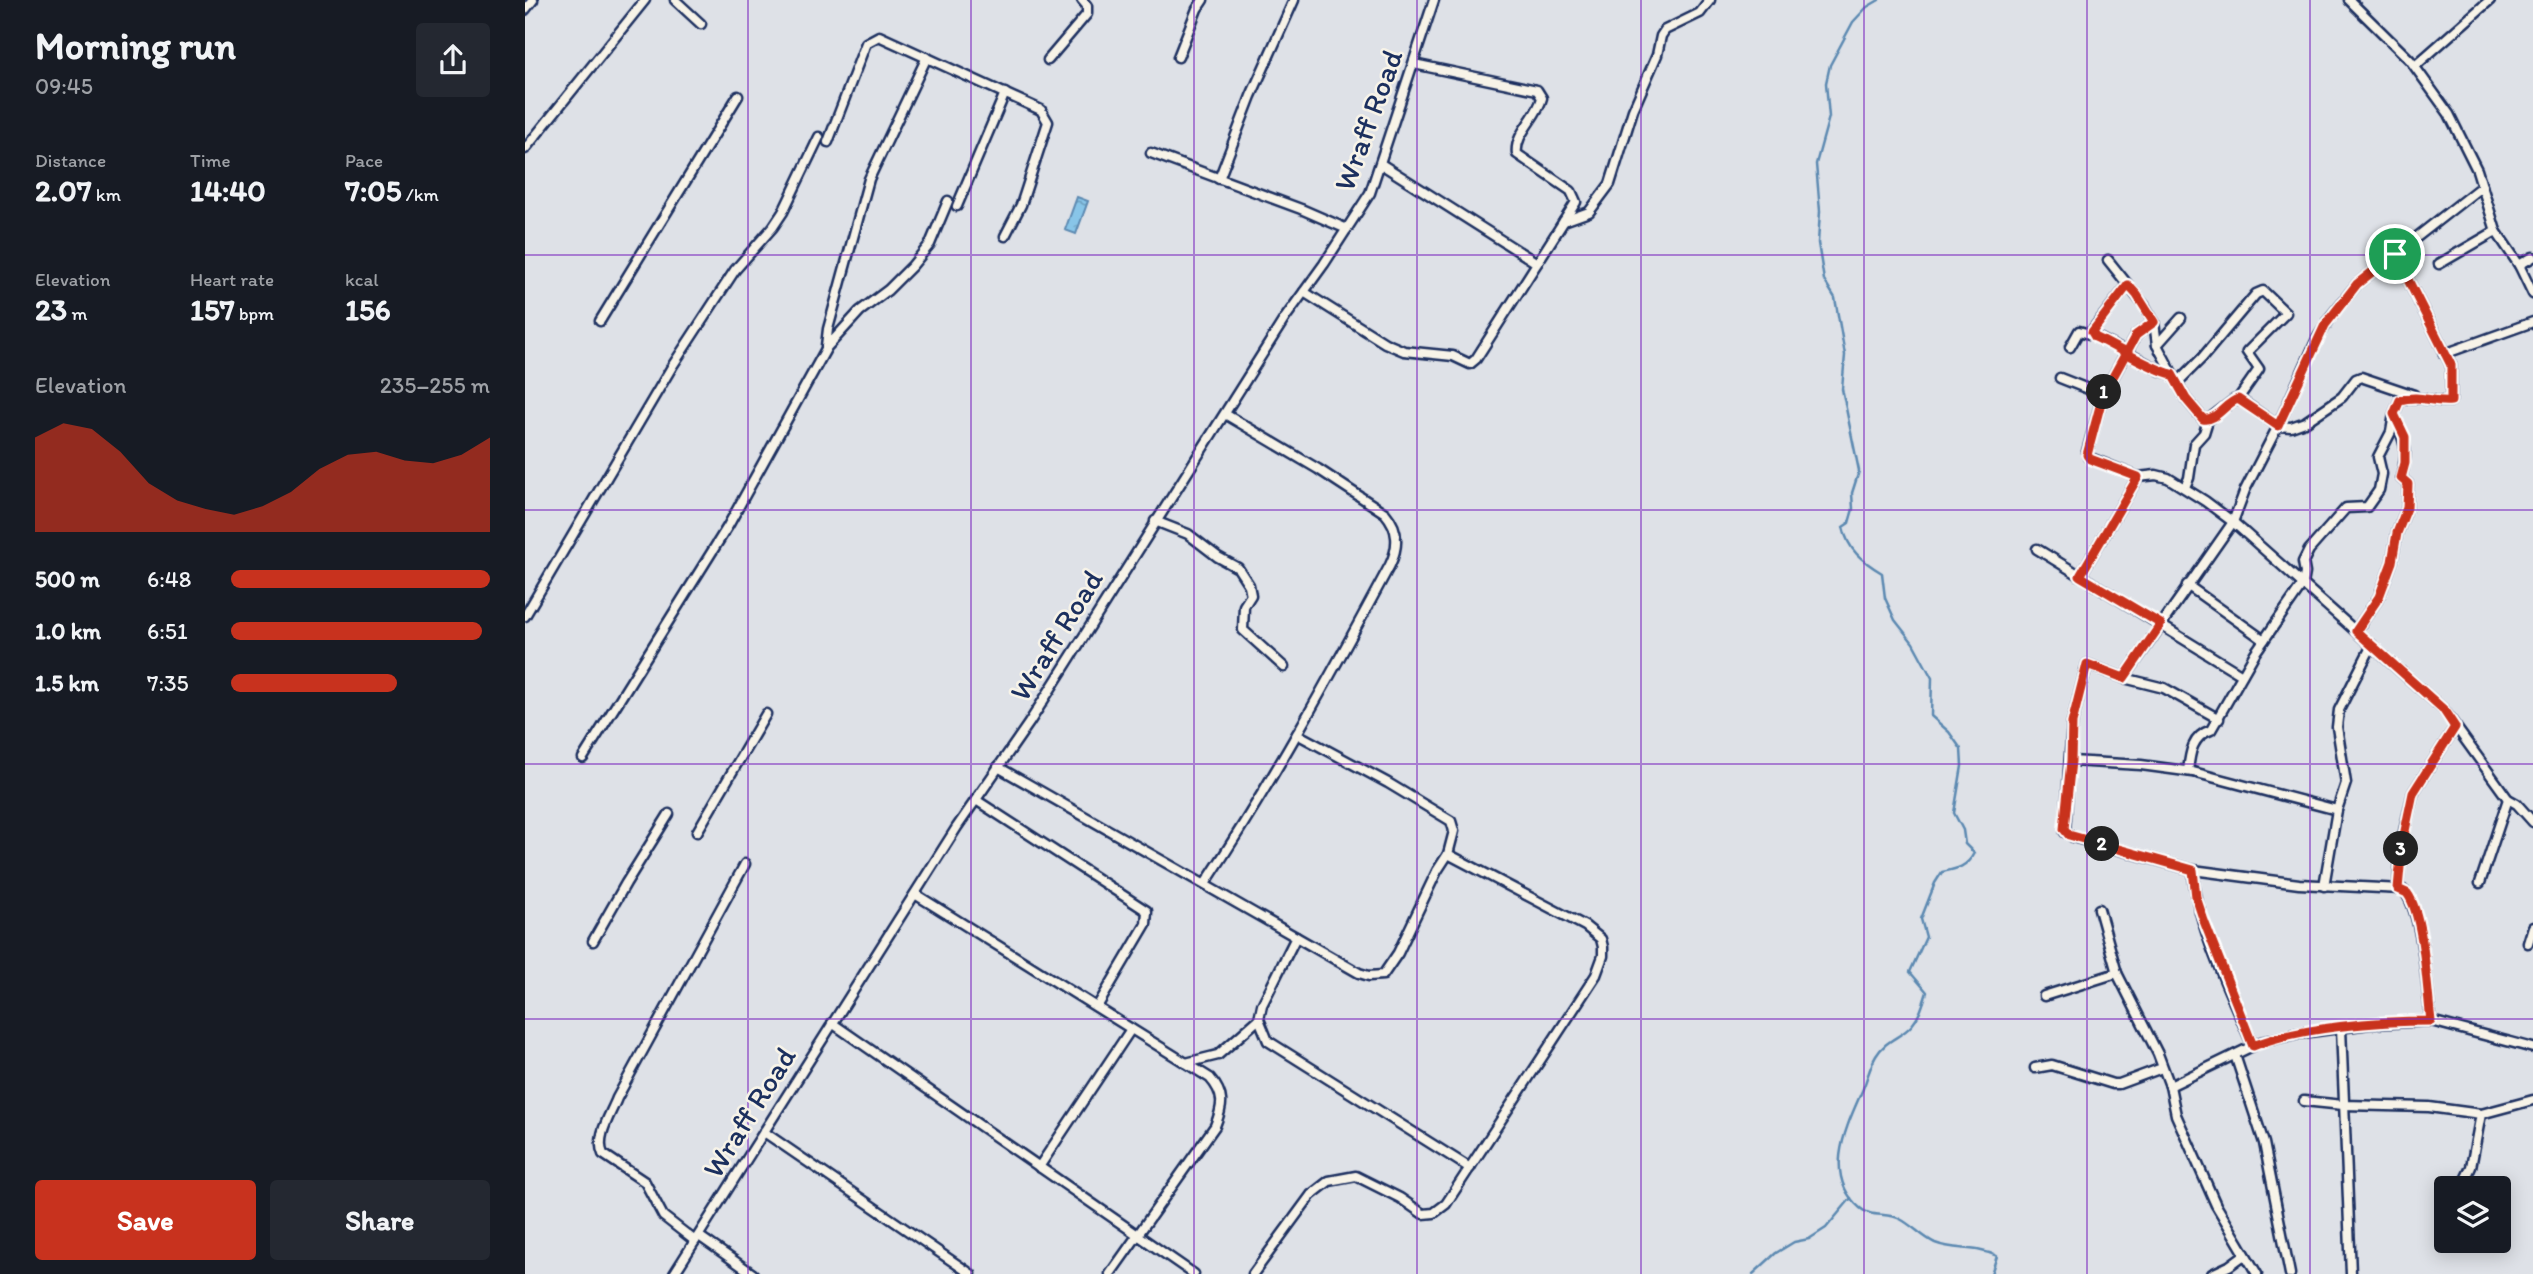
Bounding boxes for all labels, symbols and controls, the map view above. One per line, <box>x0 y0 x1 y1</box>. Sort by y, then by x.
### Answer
text: Morning run <box>35 23 236 69</box>
button: share <box>416 23 490 97</box>
street label: Wraff Road <box>1325 44 1411 196</box>
text: 09:45 <box>35 72 93 100</box>
text: Distance <box>35 149 106 172</box>
text: Time <box>190 149 231 172</box>
text: Pace <box>345 149 383 172</box>
text: 2.07 <box>35 172 92 209</box>
text: 14:40 <box>190 172 266 209</box>
text: 7:05 <box>345 172 401 209</box>
text: km <box>92 183 121 206</box>
text: /km <box>401 183 439 206</box>
pin <box>2365 224 2425 284</box>
icon: arrive <box>2376 235 2414 273</box>
text: Elevation <box>35 268 111 291</box>
text: Heart rate <box>190 268 274 291</box>
text: kcal <box>345 268 379 291</box>
text: 23 <box>35 291 67 328</box>
text: 157 <box>190 291 235 328</box>
text: 156 <box>345 291 391 328</box>
text: m <box>67 302 87 325</box>
text: bpm <box>235 302 274 325</box>
text: Elevation <box>35 371 126 399</box>
text: 235–255 m <box>380 371 490 399</box>
pin: 1 <box>2087 374 2121 410</box>
text: 1 <box>2099 380 2108 403</box>
street label: Wraff Road <box>1001 562 1111 707</box>
text: 500 m <box>35 565 100 593</box>
text: 6:48 <box>147 565 191 593</box>
text: 1.0 km <box>35 617 101 645</box>
text: 6:51 <box>147 617 188 645</box>
text: 1.5 km <box>35 669 99 697</box>
text: 7:35 <box>147 669 189 697</box>
pin: 2 <box>2085 826 2119 862</box>
text: 2 <box>2097 832 2107 855</box>
pin: 3 <box>2383 832 2419 866</box>
text: 3 <box>2395 837 2406 860</box>
street label: Wraff Road <box>694 1039 804 1184</box>
map controls <box>2434 1176 2511 1253</box>
button: layers <box>2434 1176 2511 1253</box>
button: Save <box>35 1180 256 1260</box>
button: Share <box>270 1180 490 1260</box>

